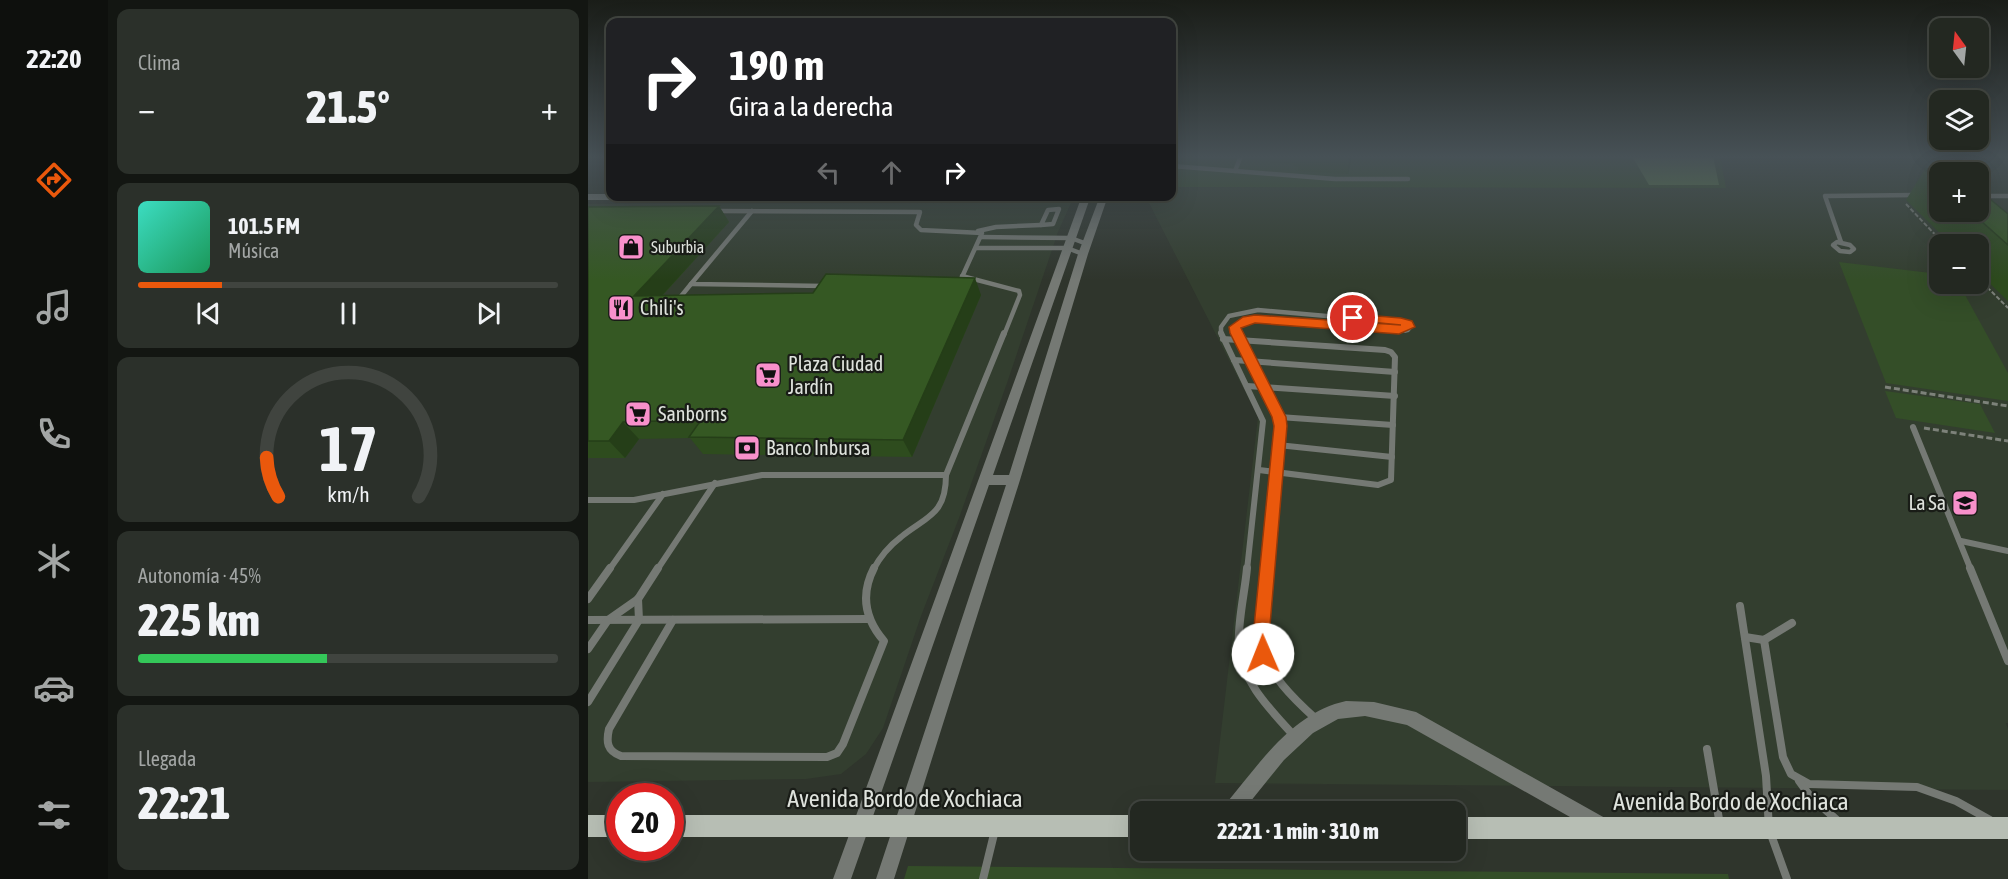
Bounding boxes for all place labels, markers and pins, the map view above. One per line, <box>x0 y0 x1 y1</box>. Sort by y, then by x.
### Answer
shop icon: Suburbia <box>616 232 646 262</box>
place label: Suburbia <box>651 238 704 256</box>
pin <box>1327 292 1378 343</box>
restaurant icon: Chili's <box>606 293 636 323</box>
place label: Chili's <box>640 296 684 319</box>
place label: Plaza Ciudad Jardín <box>788 352 883 398</box>
supermarket icon: Plaza Ciudad Jardín <box>753 360 783 390</box>
supermarket icon: Sanborns <box>623 399 653 429</box>
place label: Sanborns <box>658 402 727 425</box>
bank icon: Banco Inbursa <box>732 433 762 463</box>
place label: Banco Inbursa <box>766 436 870 459</box>
school or university icon: La Sa <box>1950 488 1980 518</box>
place label: La Sa <box>1909 491 1946 514</box>

